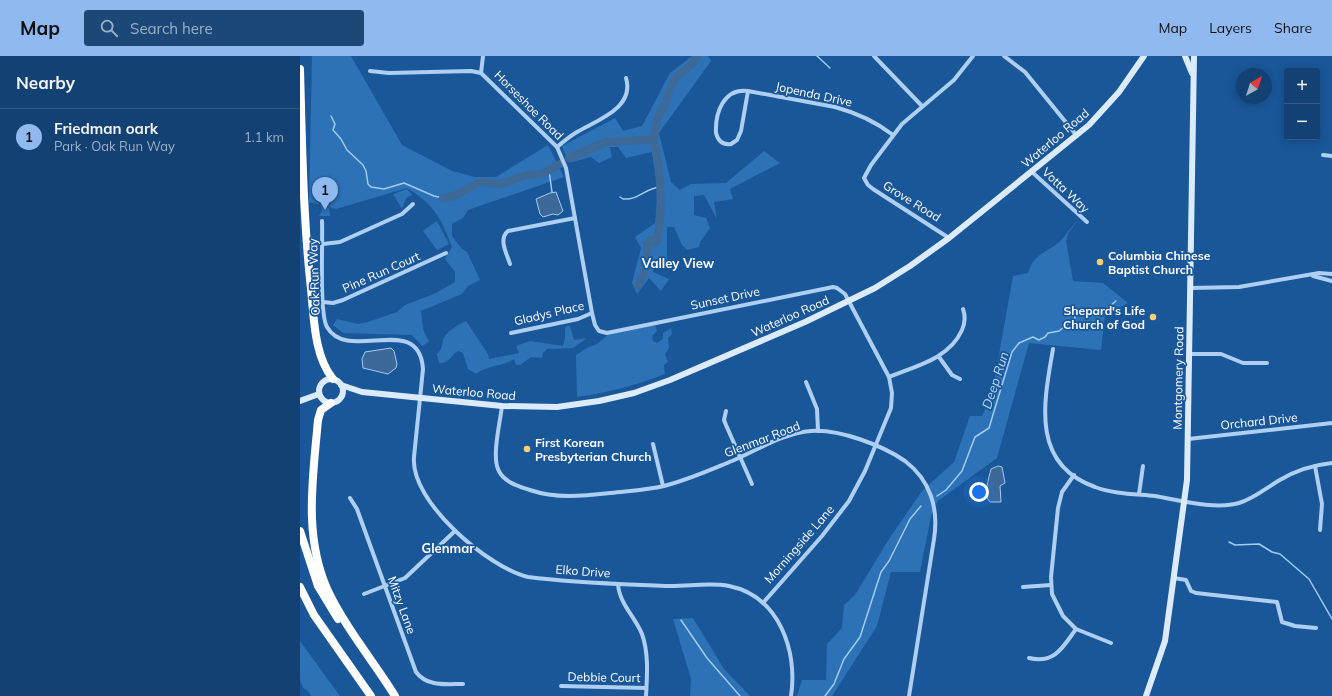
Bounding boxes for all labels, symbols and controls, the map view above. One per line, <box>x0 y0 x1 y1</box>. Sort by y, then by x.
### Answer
search box <box>84 10 364 46</box>
text: Map <box>20 16 60 40</box>
icon: search <box>98 17 120 39</box>
text: Search here <box>130 19 213 38</box>
text: Map <box>1158 19 1187 37</box>
text: Layers <box>1209 19 1252 37</box>
text: Share <box>1274 19 1312 37</box>
street label: Horseshoe Road <box>491 67 567 143</box>
north arrow <box>1236 68 1272 104</box>
map controls <box>1284 68 1320 140</box>
button: + <box>1284 68 1320 104</box>
text: Nearby <box>16 72 75 93</box>
street label: Jopenda Drive <box>774 79 854 109</box>
button: − <box>1284 104 1320 140</box>
street label: Waterloo Road <box>1018 105 1092 171</box>
text: Friedman oark <box>54 119 158 138</box>
text: 1 <box>25 129 33 145</box>
text: 1.1 km <box>244 129 284 145</box>
text: Park · Oak Run Way <box>54 138 175 154</box>
street label: Votta Way <box>1039 164 1093 216</box>
pin: 1 <box>312 177 338 210</box>
street label: Grove Road <box>880 177 944 225</box>
street label: Oak Run Way <box>305 237 323 316</box>
street label: Pine Run Court <box>340 248 422 296</box>
place label: Columbia Chinese Baptist Church <box>1108 248 1211 277</box>
district label: Valley View <box>641 255 715 272</box>
marker: Columbia Chinese Baptist Church <box>1095 257 1105 267</box>
street label: Sunset Drive <box>689 283 761 313</box>
street label: Waterloo Road <box>749 292 831 340</box>
street label: Gladys Place <box>512 298 586 328</box>
place label: Shepard's Life Church of God <box>1063 303 1145 332</box>
marker: Shepard's Life Church of God <box>1148 312 1158 322</box>
street label: Montgomery Road <box>1170 326 1186 430</box>
water label: Deep Run <box>978 349 1012 411</box>
street label: Waterloo Road <box>432 381 516 403</box>
street label: Orchard Drive <box>1220 409 1298 433</box>
street label: Glenmar Road <box>722 418 802 460</box>
place label: First Korean Presbyterian Church <box>535 435 651 464</box>
marker: First Korean Presbyterian Church <box>522 444 532 454</box>
your location <box>969 482 989 502</box>
street label: Morningside Lane <box>761 502 837 586</box>
district label: Glenmar <box>422 540 475 556</box>
street label: Elko Drive <box>555 562 611 580</box>
street label: Mitzy Lane <box>385 574 419 636</box>
street label: Debbie Court <box>567 669 641 685</box>

